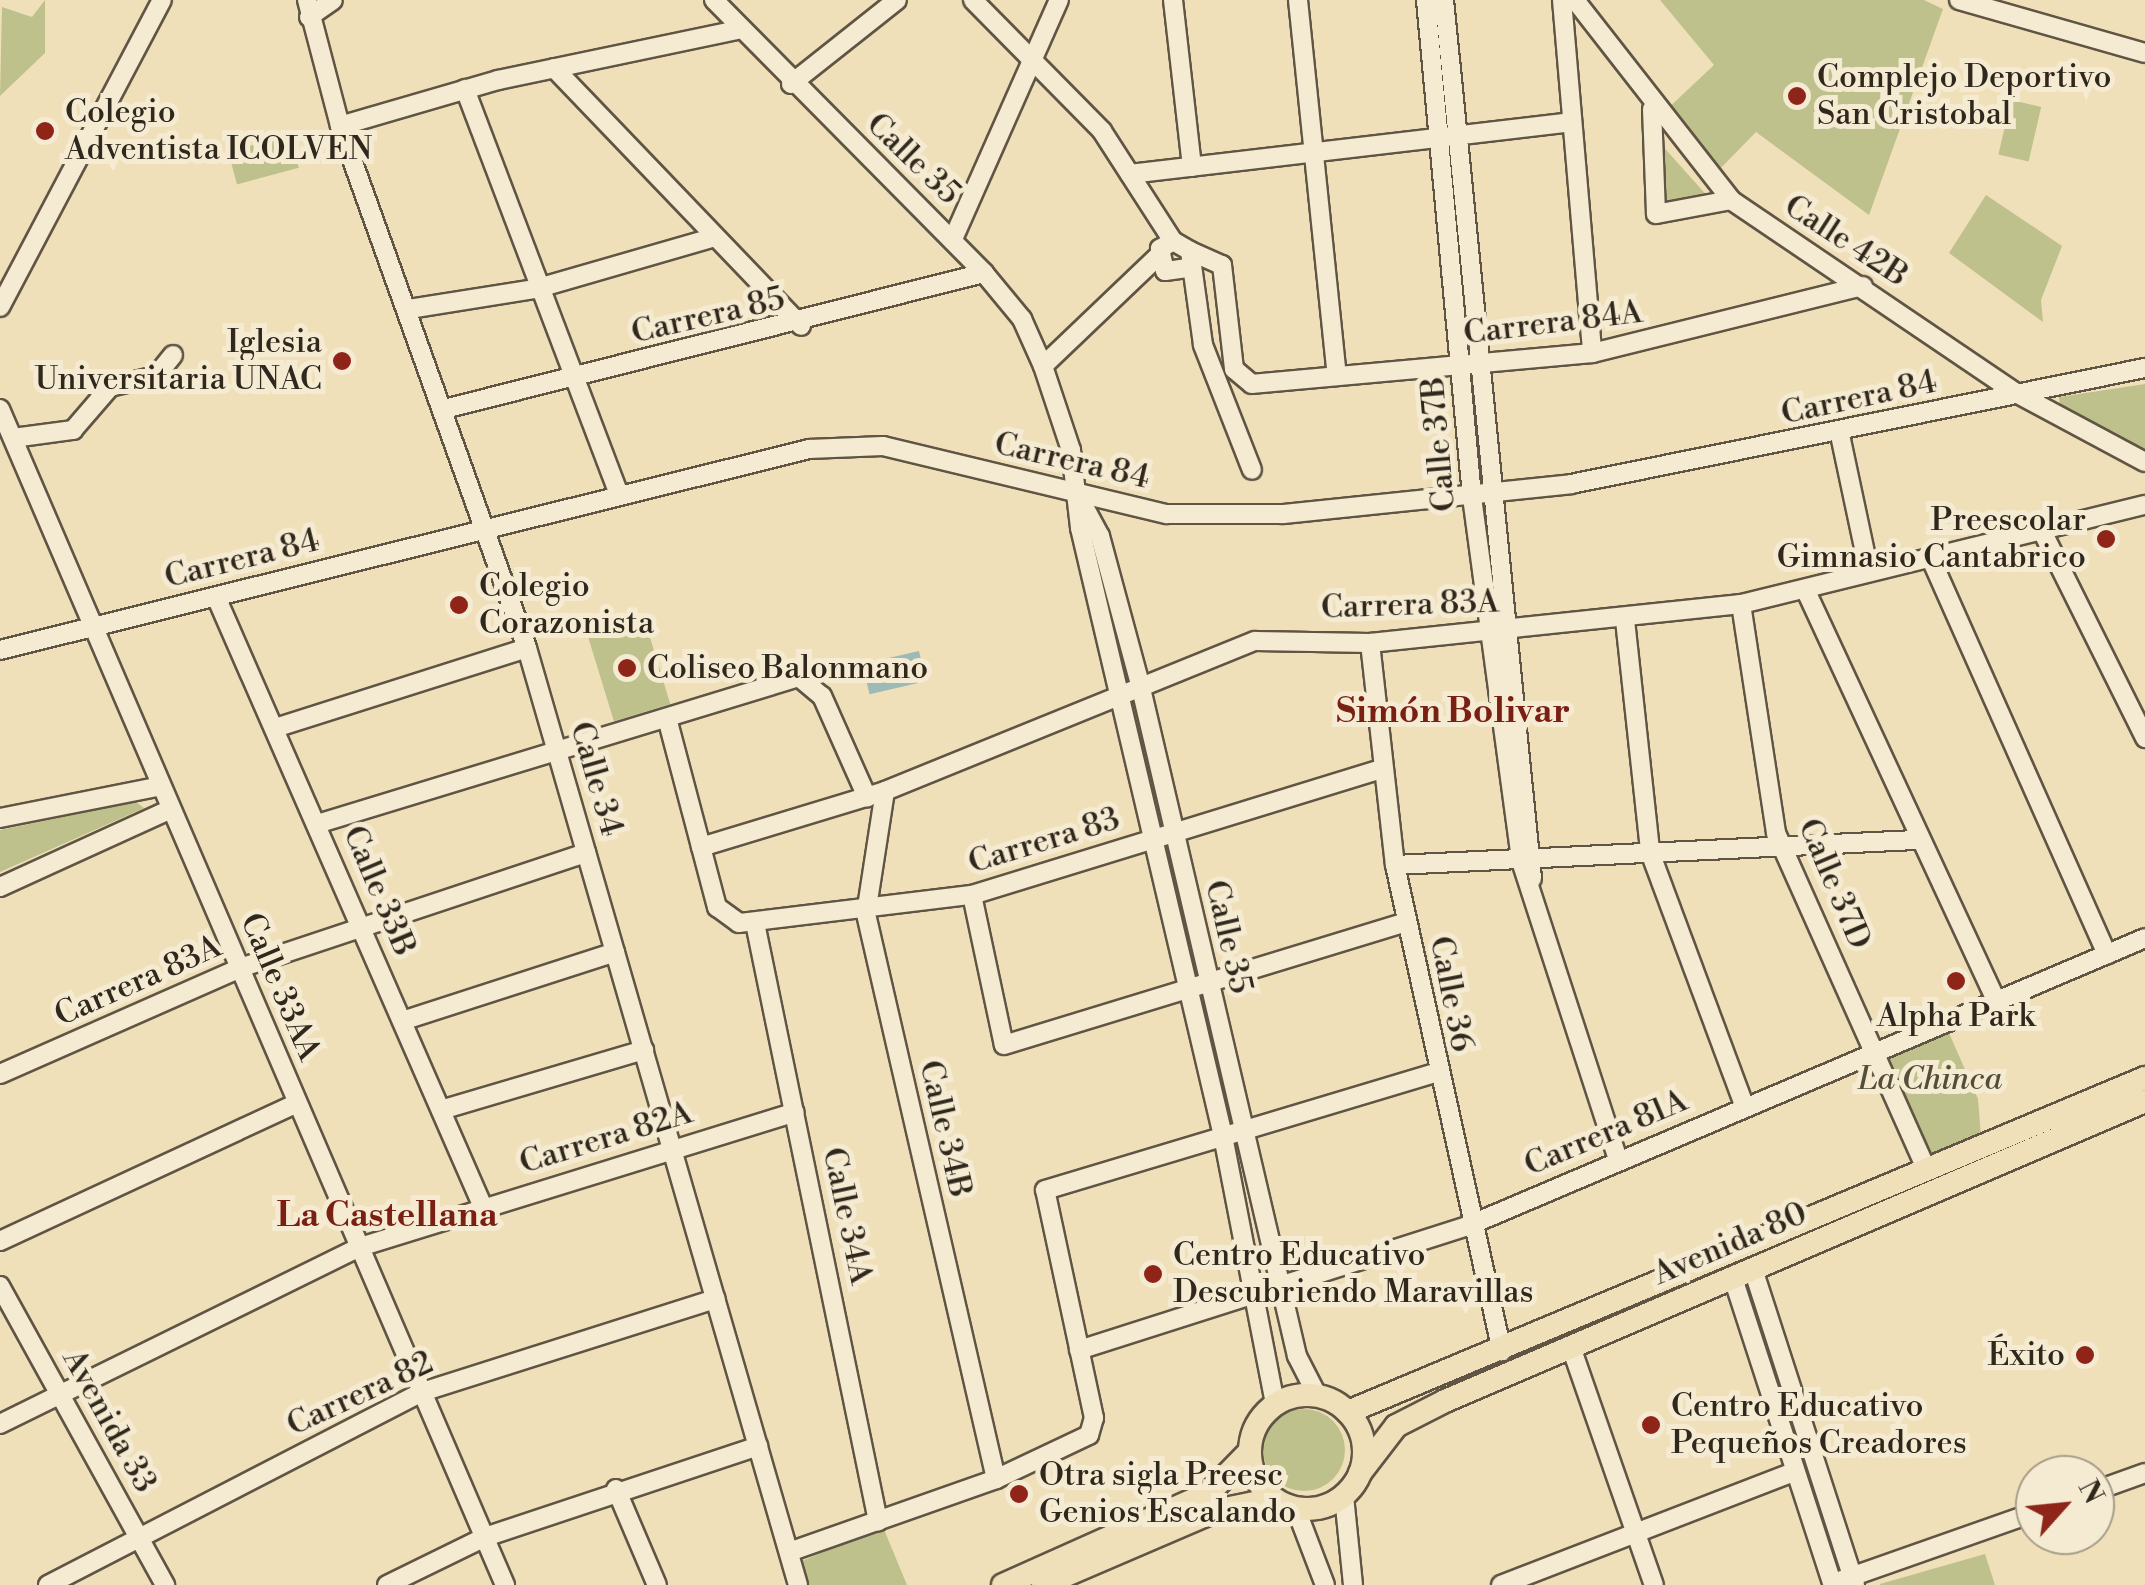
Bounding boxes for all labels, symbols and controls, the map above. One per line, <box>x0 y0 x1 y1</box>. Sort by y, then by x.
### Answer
place label: Complejo Deportivo San Cristobal <box>1817 59 2111 134</box>
marker: Complejo Deportivo San Cristobal <box>1786 85 1808 107</box>
place label: Colegio Adventista ICOLVEN <box>65 94 372 169</box>
street label: Calle 35 <box>858 105 968 213</box>
marker: Colegio Adventista ICOLVEN <box>34 120 56 142</box>
street label: Calle 42B <box>1777 187 1915 295</box>
street label: Carrera 85 <box>628 280 788 352</box>
street label: Carrera 84A <box>1461 293 1645 353</box>
place label: Iglesia Universitaria UNAC <box>35 324 322 399</box>
marker: Iglesia Universitaria UNAC <box>331 350 353 372</box>
street label: Carrera 84 <box>1778 363 1940 433</box>
street label: Calle 37B <box>1414 375 1464 513</box>
street label: Carrera 84 <box>991 425 1153 497</box>
place label: Preescolar Gimnasio Cantabrico <box>1777 502 2086 577</box>
street label: Carrera 84 <box>161 521 323 597</box>
marker: Preescolar Gimnasio Cantabrico <box>2095 528 2117 550</box>
place label: Colegio Corazonista <box>479 568 654 643</box>
street label: Carrera 83A <box>1320 583 1500 627</box>
marker: Colegio Corazonista <box>448 594 470 616</box>
place label: Coliseo Balonmano <box>647 649 928 687</box>
marker: Coliseo Balonmano <box>616 657 638 679</box>
district label: Simón Bolivar <box>1336 691 1570 733</box>
street label: Calle 34 <box>561 717 631 841</box>
street label: Carrera 83 <box>964 800 1124 882</box>
street label: Calle 37D <box>1789 813 1879 955</box>
street label: Calle 33B <box>334 820 424 962</box>
street label: Calle 35 <box>1196 877 1260 997</box>
street label: Calle 33AA <box>232 907 328 1067</box>
street label: Carrera 83A <box>49 927 227 1035</box>
street label: Calle 36 <box>1421 933 1481 1055</box>
marker: Alpha Park <box>1945 970 1967 992</box>
place label: Alpha Park <box>1877 997 2035 1035</box>
street label: Calle 34B <box>911 1057 979 1201</box>
park label: La Chinca <box>1858 1060 2002 1098</box>
street label: Carrera 81A <box>1519 1081 1693 1185</box>
street label: Carrera 82A <box>515 1094 697 1182</box>
street label: Calle 34A <box>814 1144 880 1288</box>
street label: Avenida 80 <box>1647 1194 1813 1294</box>
district label: La Castellana <box>276 1195 498 1237</box>
place label: Centro Educativo Descubriendo Maravillas <box>1173 1237 1533 1312</box>
marker: Centro Educativo Descubriendo Maravillas <box>1142 1263 1164 1285</box>
place label: Éxito <box>1988 1336 2065 1374</box>
street label: Avenida 33 <box>54 1343 164 1499</box>
street label: Carrera 82 <box>281 1343 439 1445</box>
marker: Éxito <box>2074 1344 2096 1366</box>
place label: Centro Educativo Pequeños Creadores <box>1671 1388 1967 1463</box>
marker: Centro Educativo Pequeños Creadores <box>1640 1414 1662 1436</box>
north arrow <box>2015 1455 2115 1555</box>
place label: Otra sigla Preesc Genios Escalando <box>1039 1457 1296 1532</box>
text: N <box>2070 1474 2111 1510</box>
marker: Otra sigla Preesc Genios Escalando <box>1008 1483 1030 1505</box>

